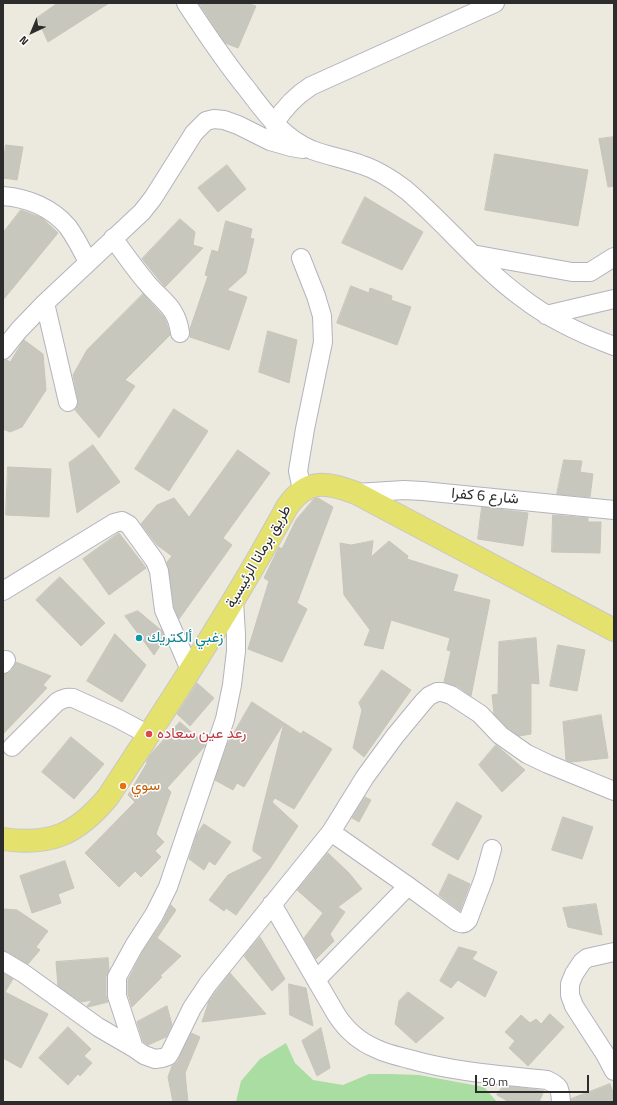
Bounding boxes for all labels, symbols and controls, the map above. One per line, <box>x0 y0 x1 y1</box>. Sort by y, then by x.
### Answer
north arrow <box>12 12 52 52</box>
text: N <box>15 32 32 49</box>
street label: شارع 6 كفرا <box>451 485 519 509</box>
street label: طريق برمانا الرئيسية <box>222 502 296 612</box>
place label: زغبي ألكتريك <box>147 629 223 647</box>
marker: زغبي ألكتريك <box>134 633 144 643</box>
place label: رعد عين سعاده <box>157 725 246 743</box>
marker: رعد عين سعاده <box>144 729 154 739</box>
place label: سوي <box>131 777 160 795</box>
marker: سوي <box>118 781 128 791</box>
scale bar <box>477 1067 591 1093</box>
text: 50 m <box>482 1072 508 1091</box>

